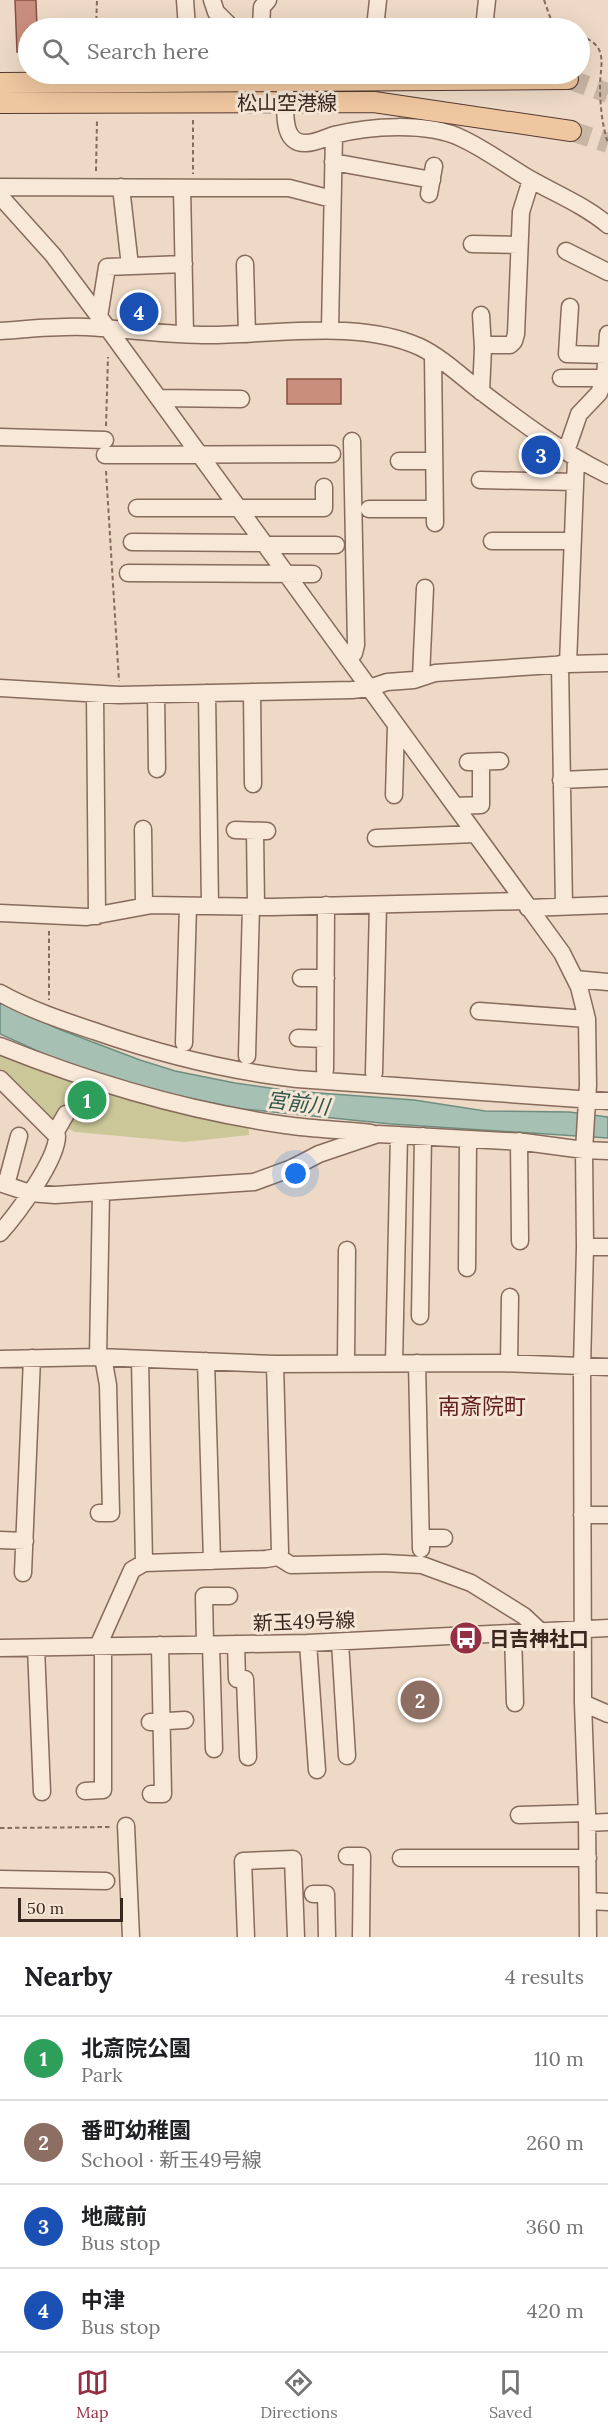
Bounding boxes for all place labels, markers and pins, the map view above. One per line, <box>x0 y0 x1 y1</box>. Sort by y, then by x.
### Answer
pin: 4 <box>120 290 158 334</box>
pin: 3 <box>522 432 560 478</box>
pin: 1 <box>68 1078 106 1122</box>
bus stop icon: 日吉神社口 <box>448 1620 484 1656</box>
place label: 日吉神社口 <box>489 1626 589 1651</box>
pin: 2 <box>400 1678 440 1722</box>

